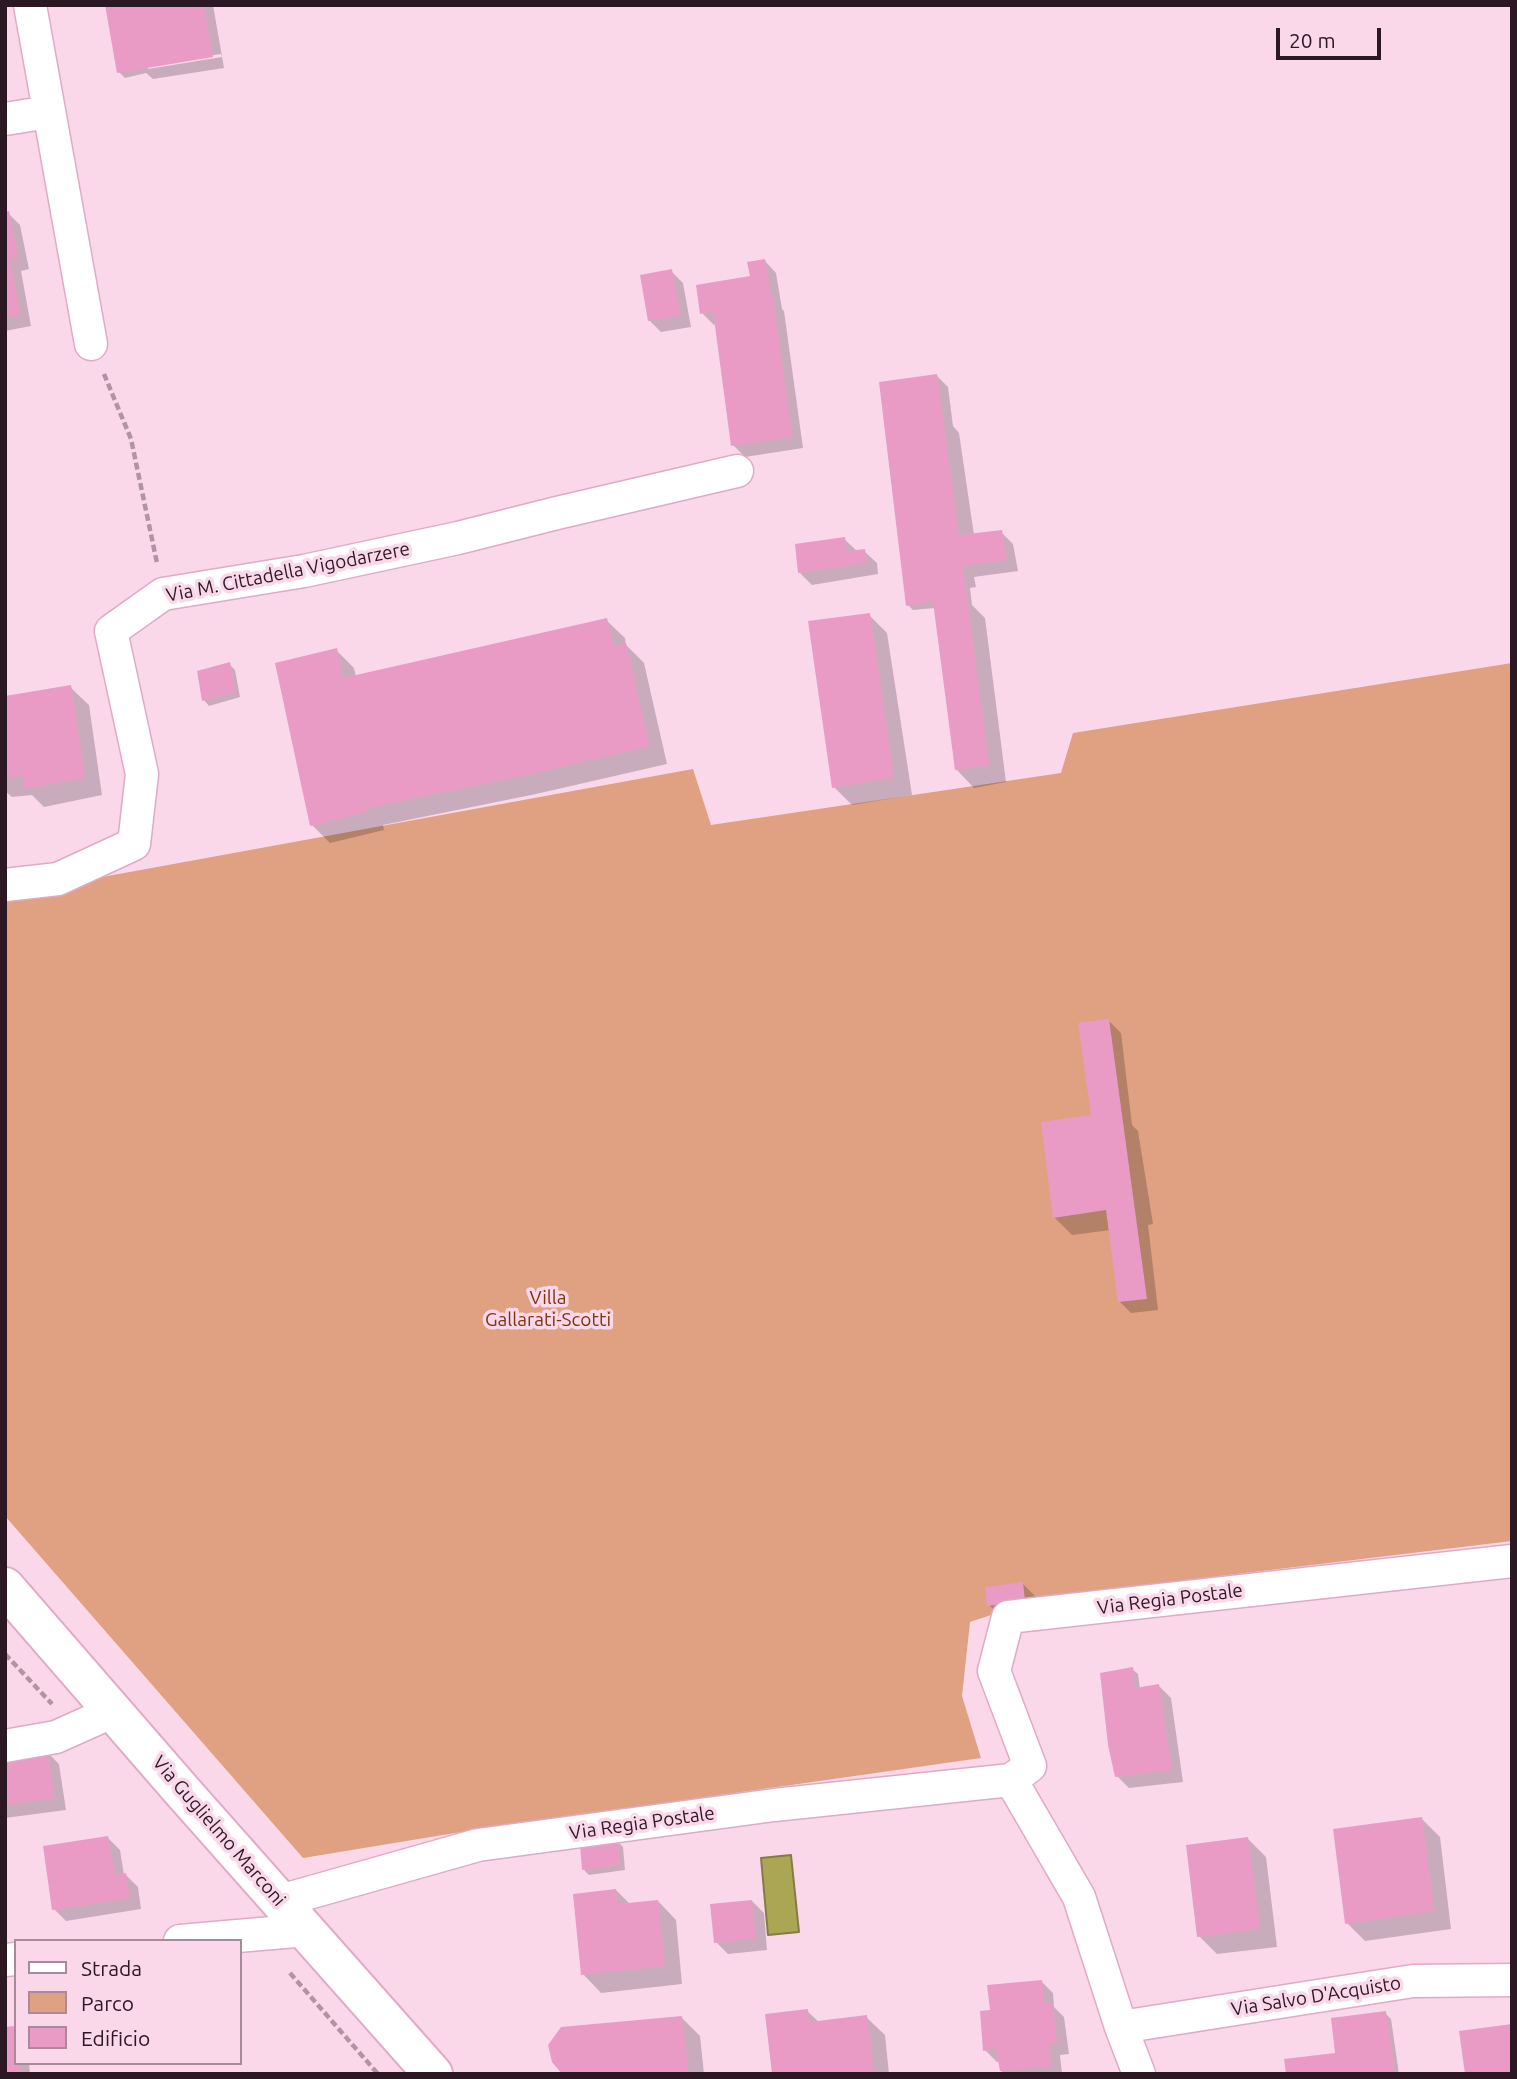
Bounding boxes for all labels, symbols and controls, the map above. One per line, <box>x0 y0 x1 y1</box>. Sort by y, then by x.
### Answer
scale bar <box>1279 14 1384 58</box>
text: 20 m <box>1289 28 1336 52</box>
street label: Via M. Cittadella Vigodarzere <box>164 537 412 607</box>
park label: Villa Gallarati-Scotti <box>485 1287 611 1331</box>
street label: Via Regia Postale <box>1096 1579 1244 1619</box>
street label: Via Guglielmo Marconi <box>148 1751 290 1911</box>
street label: Via Regia Postale <box>568 1802 716 1844</box>
legend <box>14 1939 242 2065</box>
text: Strada <box>81 1956 142 1980</box>
street label: Via Salvo D'Acquisto <box>1229 1971 1403 2021</box>
text: Parco <box>81 1991 134 2015</box>
text: Edificio <box>81 2026 150 2050</box>

